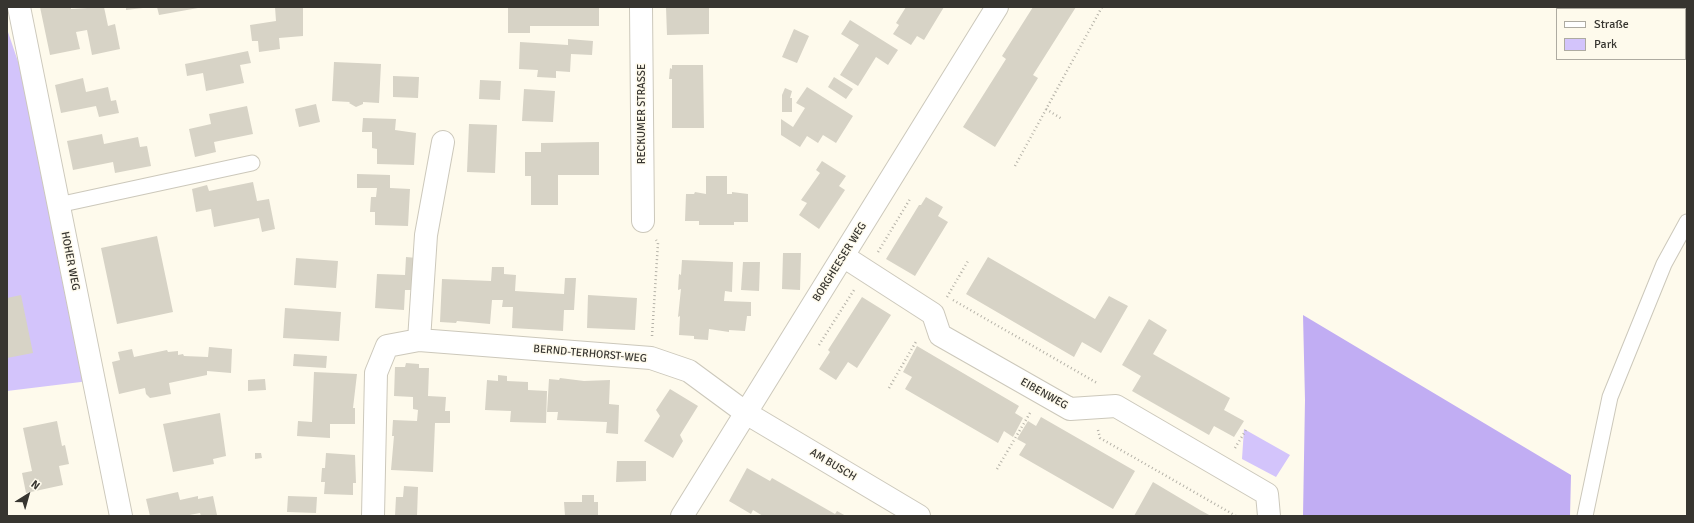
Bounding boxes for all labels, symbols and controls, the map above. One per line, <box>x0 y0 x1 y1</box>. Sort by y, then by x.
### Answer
legend <box>1556 8 1686 60</box>
text: Straße <box>1594 17 1629 32</box>
text: Park <box>1594 37 1617 52</box>
street label: RECKUMER STRASSE <box>635 64 649 164</box>
street label: BORGHEESER WEG <box>810 220 870 304</box>
street label: HOHER WEG <box>58 230 82 292</box>
street label: BERND-TERHORST-WEG <box>533 342 647 366</box>
street label: EIBENWEG <box>1018 376 1070 412</box>
street label: AM BUSCH <box>807 446 859 484</box>
north arrow <box>8 475 48 515</box>
text: N <box>29 478 42 493</box>

